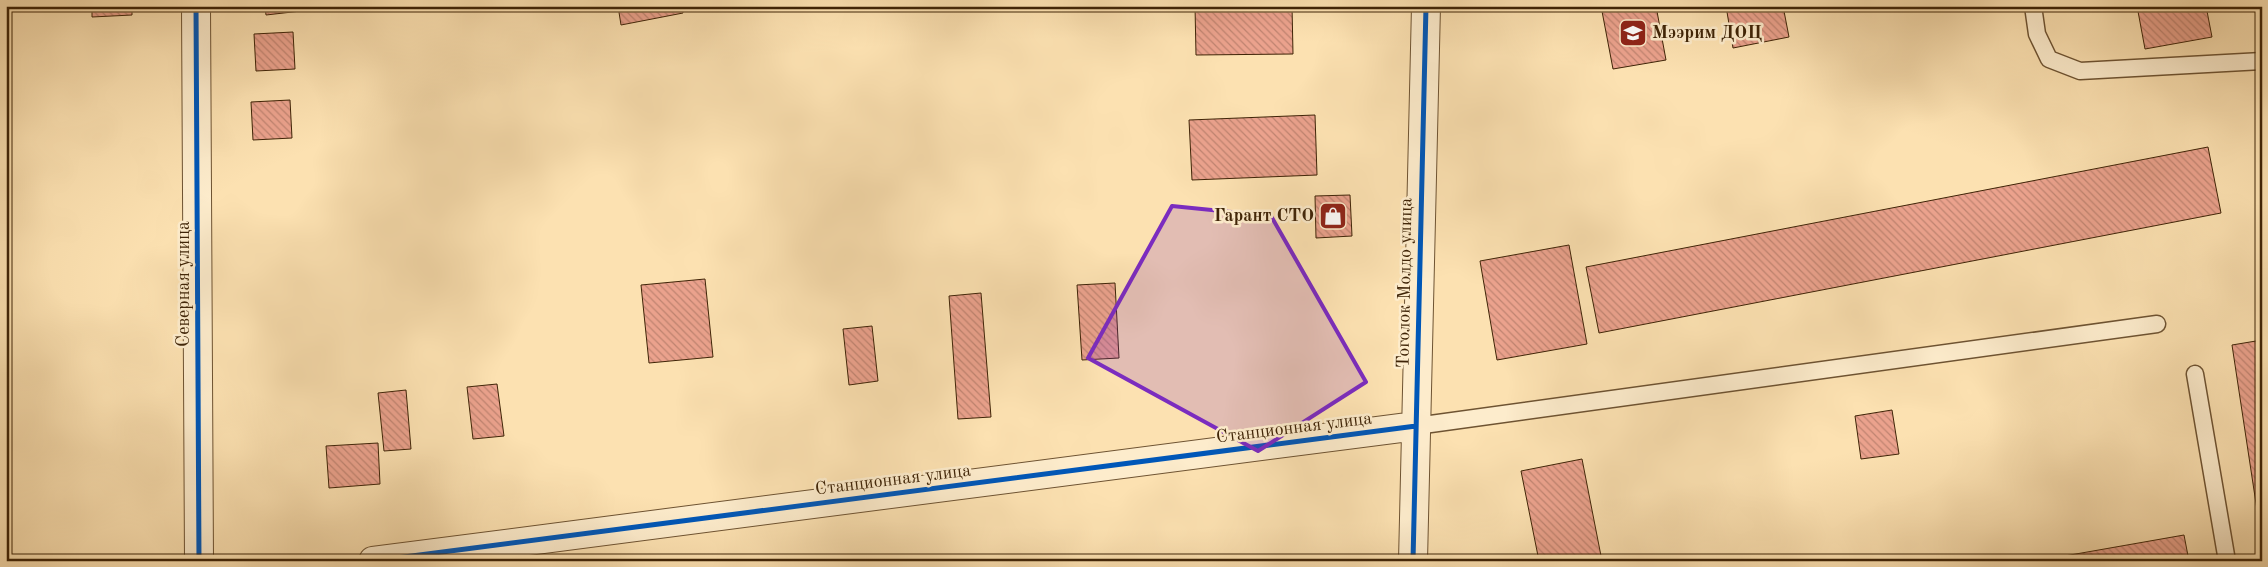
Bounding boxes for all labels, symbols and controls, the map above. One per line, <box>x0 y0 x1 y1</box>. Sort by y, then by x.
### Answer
school or university icon: Мээрим ДОЦ <box>1618 18 1648 48</box>
place label: Мээрим ДОЦ <box>1652 24 1762 42</box>
street label: Тоголок Молдо улица <box>1395 198 1415 368</box>
shop icon: Гарант СТО <box>1318 201 1348 231</box>
place label: Гарант СТО <box>1214 207 1314 225</box>
street label: Северная улица <box>175 221 193 347</box>
street label: Станционная улица <box>1215 409 1373 446</box>
street label: Станционная улица <box>814 461 972 498</box>

